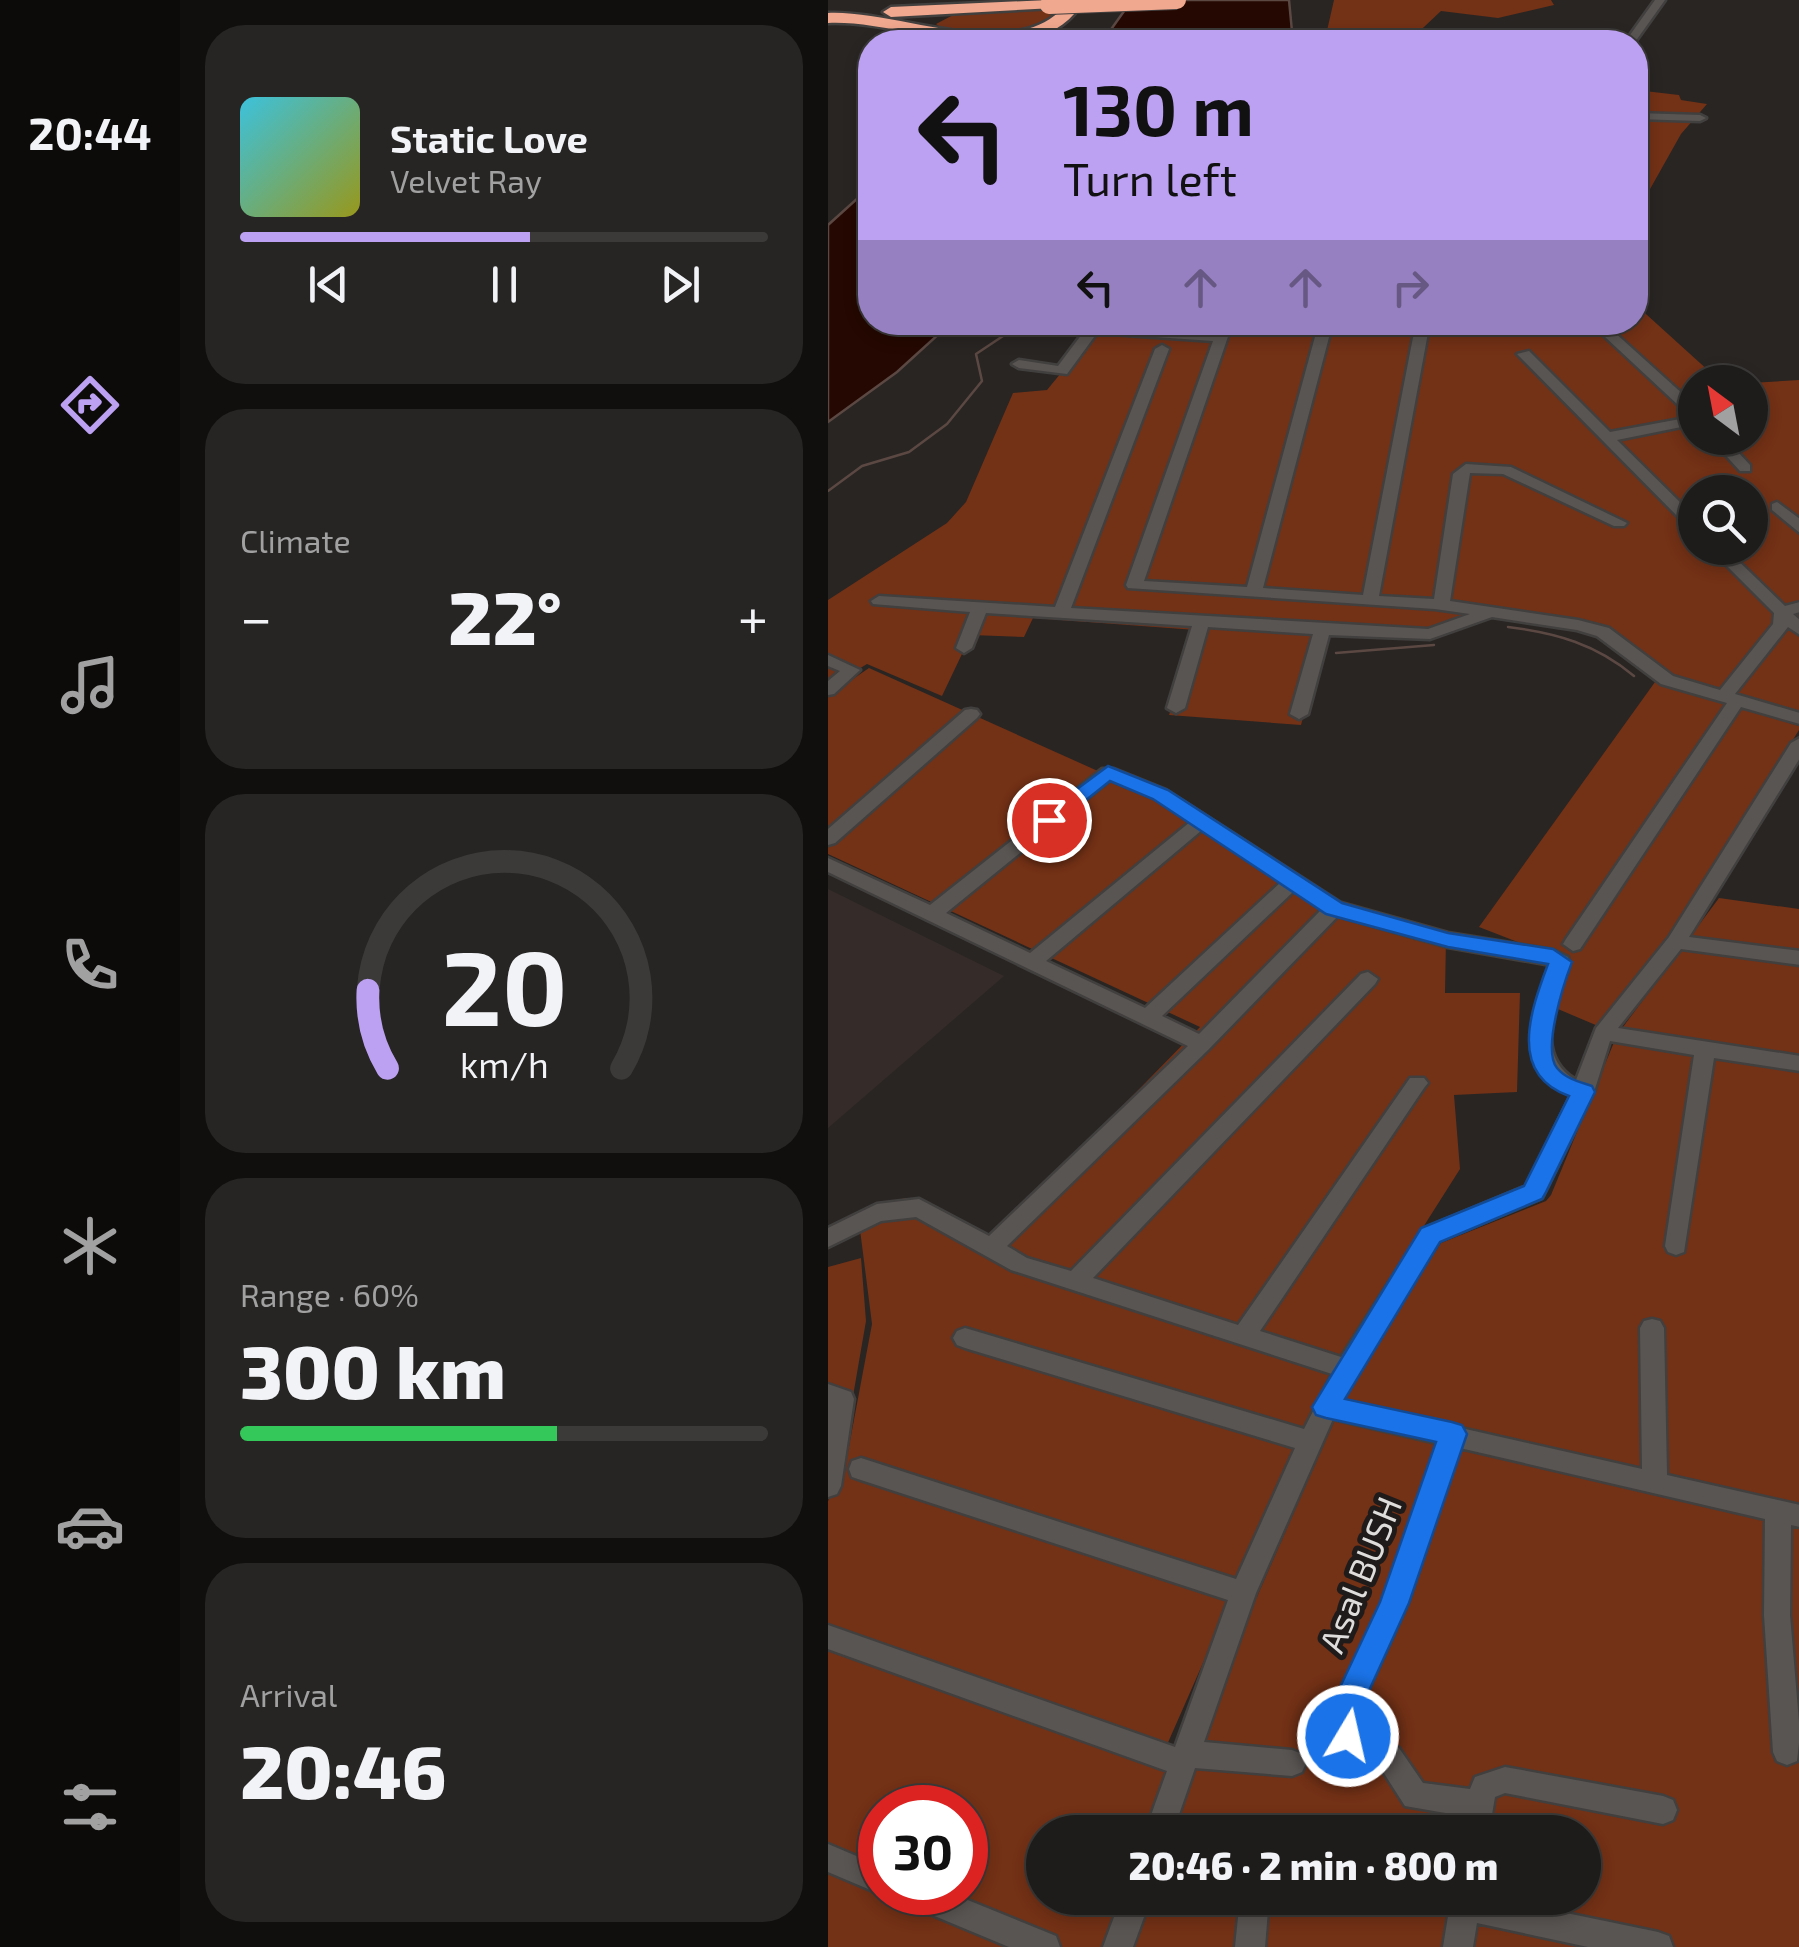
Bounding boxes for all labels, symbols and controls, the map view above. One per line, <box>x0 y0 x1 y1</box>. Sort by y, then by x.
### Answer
text: 130 m <box>1063 66 1254 150</box>
icon: left <box>898 70 1028 200</box>
text: 20:44 <box>28 105 152 159</box>
text: Static Love <box>390 115 588 161</box>
text: Turn left <box>1063 151 1237 205</box>
text: Velvet Ray <box>390 161 542 199</box>
icon: previous <box>301 257 356 312</box>
icon: pause <box>477 257 532 312</box>
icon: next <box>653 257 708 312</box>
icon: left <box>1068 260 1123 315</box>
icon: ahead <box>1173 260 1228 315</box>
icon: ahead <box>1278 260 1333 315</box>
icon: right <box>1383 260 1438 315</box>
north arrow <box>1678 365 1768 455</box>
map controls <box>1678 365 1768 565</box>
icon: directions <box>55 370 125 440</box>
button: search <box>1678 475 1768 565</box>
text: Climate <box>240 521 351 559</box>
text: 22° <box>448 570 562 660</box>
text: − <box>240 583 272 649</box>
text: + <box>738 583 768 649</box>
icon: music <box>55 650 125 720</box>
pin <box>1007 778 1092 863</box>
icon: arrive <box>1022 793 1077 848</box>
text: 20 <box>441 922 567 1047</box>
icon: phone <box>55 930 125 1000</box>
text: km/h <box>460 1042 548 1085</box>
icon: climate <box>55 1211 125 1281</box>
text: Range · 60% <box>240 1275 419 1313</box>
text: 300 km <box>240 1324 506 1414</box>
street label: Asal BUSH <box>1309 1490 1409 1658</box>
icon: car <box>55 1491 125 1561</box>
text: Arrival <box>240 1675 337 1713</box>
position arrow <box>1296 1684 1400 1788</box>
text: 20:46 <box>240 1724 447 1814</box>
icon: filters <box>55 1772 125 1842</box>
speed limit sign: 30 <box>858 1785 988 1915</box>
text: 20:46 · 2 min · 800 m <box>1129 1842 1498 1888</box>

